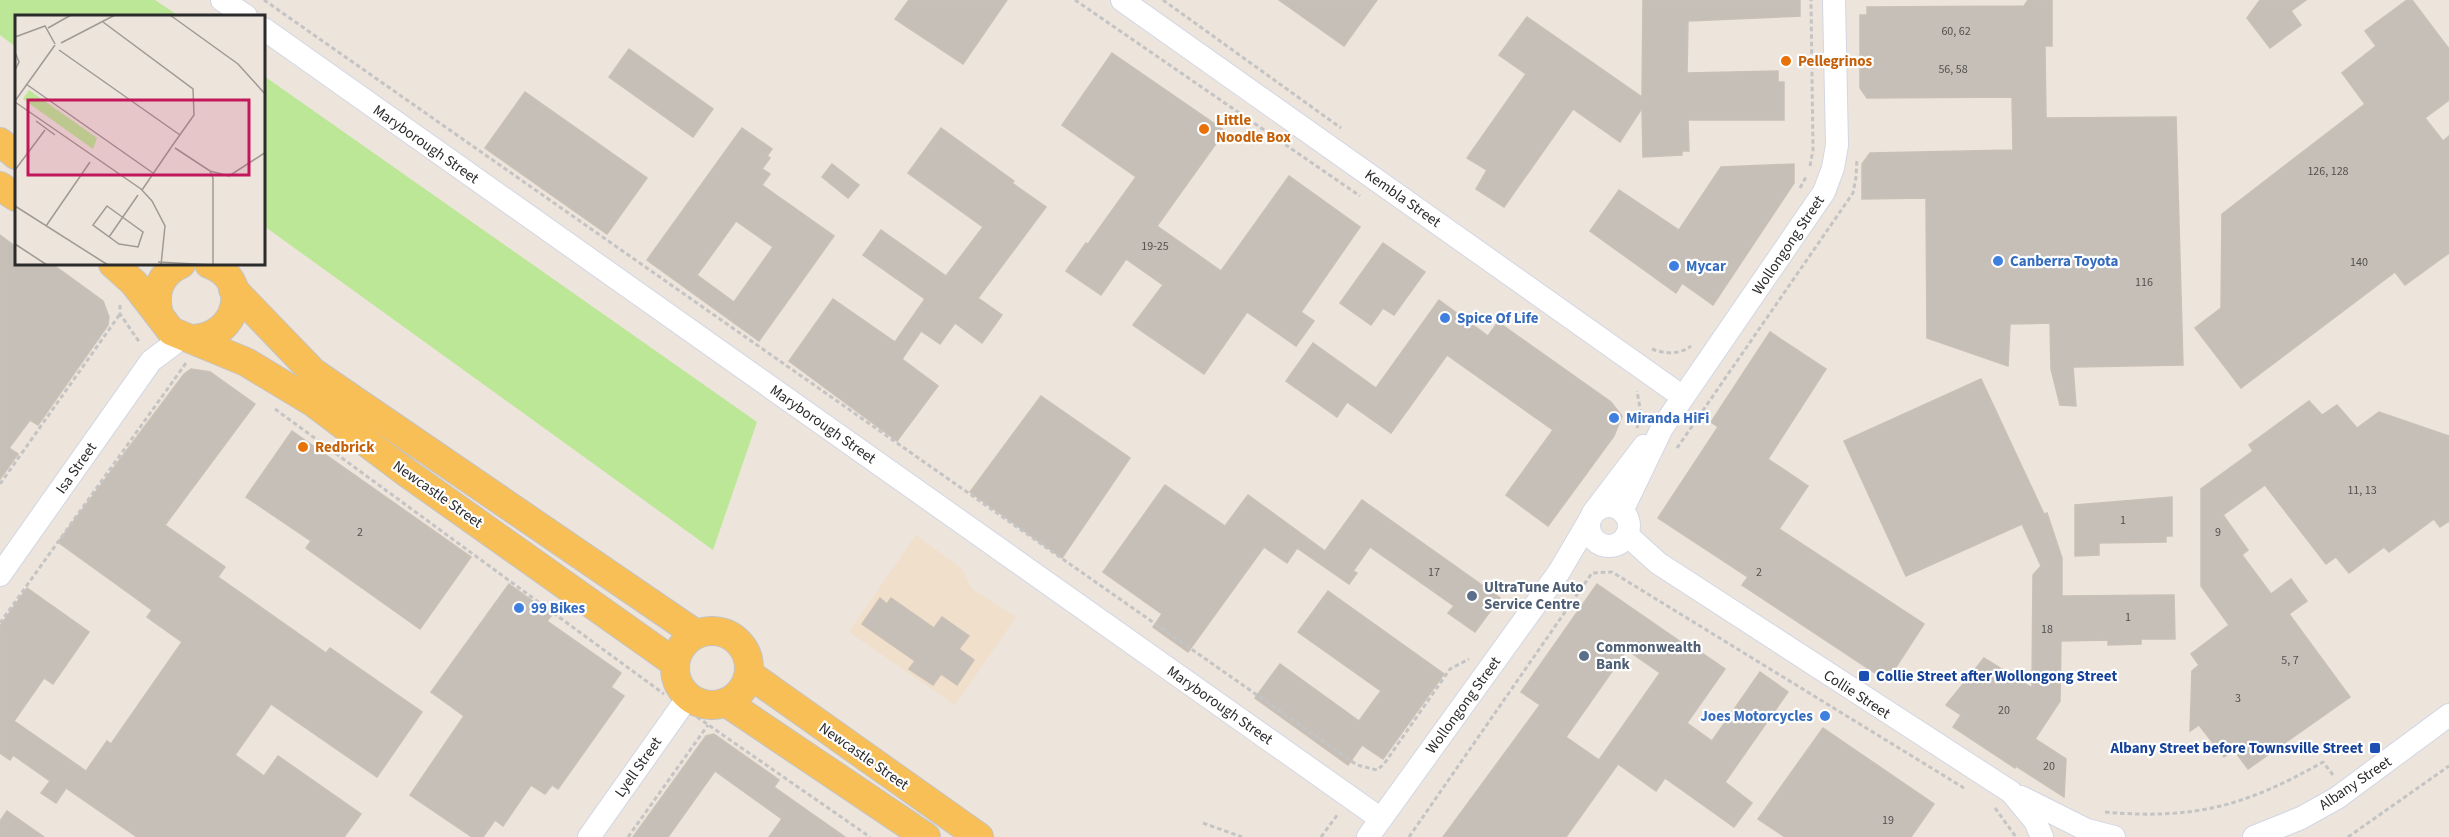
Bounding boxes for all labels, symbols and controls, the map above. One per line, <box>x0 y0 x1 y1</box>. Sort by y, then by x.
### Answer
inset map <box>15 15 266 266</box>
house number: 60, 62 <box>1941 23 1971 40</box>
place label: Pellegrinos <box>1798 51 1873 72</box>
marker: Pellegrinos <box>1779 54 1793 68</box>
house number: 56, 58 <box>1938 61 1968 78</box>
street label: Maryborough Street <box>368 100 483 189</box>
place label: Little Noodle Box <box>1216 110 1291 148</box>
marker: Little Noodle Box <box>1197 122 1211 136</box>
house number: 126, 128 <box>2307 163 2349 180</box>
street label: Kembla Street <box>1360 164 1445 232</box>
street label: Wollongong Street <box>1747 191 1829 299</box>
house number: 19-25 <box>1141 238 1169 255</box>
place label: Canberra Toyota <box>2010 251 2118 272</box>
marker: Canberra Toyota <box>1991 254 2005 268</box>
house number: 140 <box>2350 254 2368 271</box>
place label: Mycar <box>1686 256 1726 277</box>
marker: Mycar <box>1667 259 1681 273</box>
house number: 116 <box>2135 274 2153 291</box>
place label: Spice Of Life <box>1457 308 1539 329</box>
marker: Spice Of Life <box>1438 311 1452 325</box>
street label: Maryborough Street <box>765 380 880 469</box>
place label: Miranda HiFi <box>1626 408 1709 429</box>
marker: Miranda HiFi <box>1607 411 1621 425</box>
place label: Redbrick <box>315 437 375 458</box>
street label: Isa Street <box>51 438 102 498</box>
marker: Redbrick <box>296 440 310 454</box>
street label: Newcastle Street <box>389 456 487 533</box>
house number: 11, 13 <box>2347 482 2377 499</box>
house number: 1 <box>2120 512 2126 529</box>
house number: 2 <box>357 524 363 541</box>
house number: 9 <box>2215 524 2221 541</box>
house number: 17 <box>1428 564 1440 581</box>
house number: 2 <box>1756 564 1762 581</box>
place label: UltraTune Auto Service Centre <box>1484 577 1584 615</box>
marker: UltraTune Auto Service Centre <box>1465 589 1479 603</box>
place label: 99 Bikes <box>531 598 586 619</box>
marker: 99 Bikes <box>512 601 526 615</box>
house number: 1 <box>2125 609 2131 626</box>
house number: 18 <box>2041 621 2053 638</box>
place label: Commonwealth Bank <box>1596 637 1701 675</box>
marker: Commonwealth Bank <box>1577 649 1591 663</box>
street label: Wollongong Street <box>1421 652 1506 758</box>
house number: 5, 7 <box>2281 652 2299 669</box>
street label: Maryborough Street <box>1162 661 1277 750</box>
street label: Collie Street <box>1819 665 1894 724</box>
place label: Collie Street after Wollongong Street <box>1876 666 2117 687</box>
marker: Collie Street after Wollongong Street <box>1857 669 1871 683</box>
house number: 3 <box>2235 690 2241 707</box>
house number: 20 <box>1998 702 2010 719</box>
place label: Joes Motorcycles <box>1700 706 1813 727</box>
marker: Joes Motorcycles <box>1818 709 1832 723</box>
street label: Newcastle Street <box>815 718 913 795</box>
street label: Lyell Street <box>610 733 667 802</box>
place label: Albany Street before Townsville Street <box>2109 738 2363 759</box>
marker: Albany Street before Townsville Street <box>2368 741 2382 755</box>
street label: Albany Street <box>2315 751 2396 815</box>
house number: 20 <box>2043 758 2055 775</box>
house number: 19 <box>1882 812 1894 829</box>

